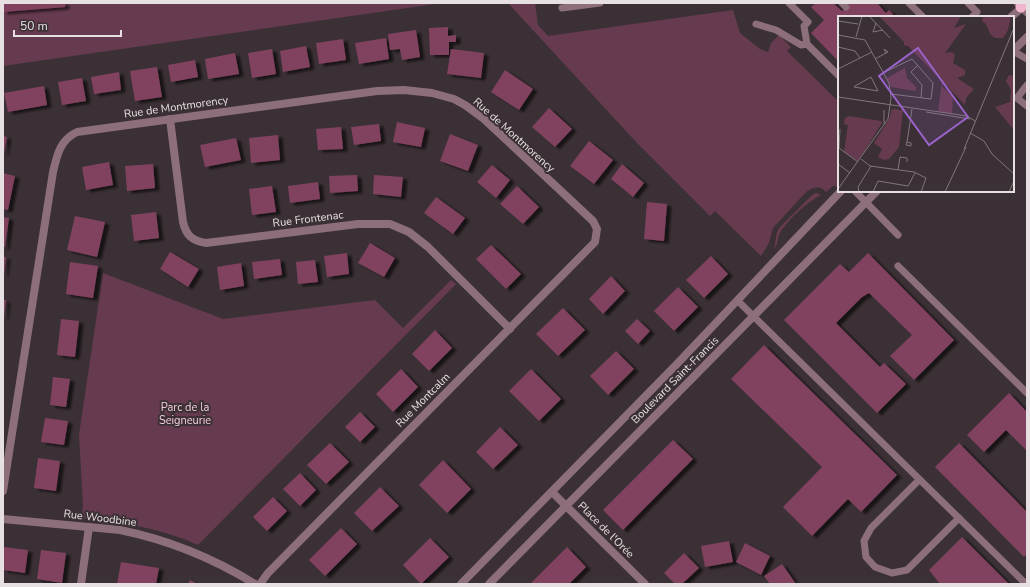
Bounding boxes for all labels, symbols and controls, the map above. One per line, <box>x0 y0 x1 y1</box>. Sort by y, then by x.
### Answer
scale bar <box>14 12 121 38</box>
inset map <box>838 16 1014 192</box>
text: 50 m <box>20 18 48 34</box>
street label: Rue de Montmorency <box>123 92 229 122</box>
street label: Rue de Montmorency <box>470 94 558 176</box>
street label: Rue Frontenac <box>272 207 344 231</box>
street label: Boulevard Saint-Francis <box>628 333 722 427</box>
street label: Rue Montcalm <box>392 369 454 431</box>
park label: Parc de la Seigneurie <box>159 400 211 428</box>
street label: Place de l'Orée <box>575 499 638 562</box>
street label: Rue Woodbine <box>63 506 137 530</box>

